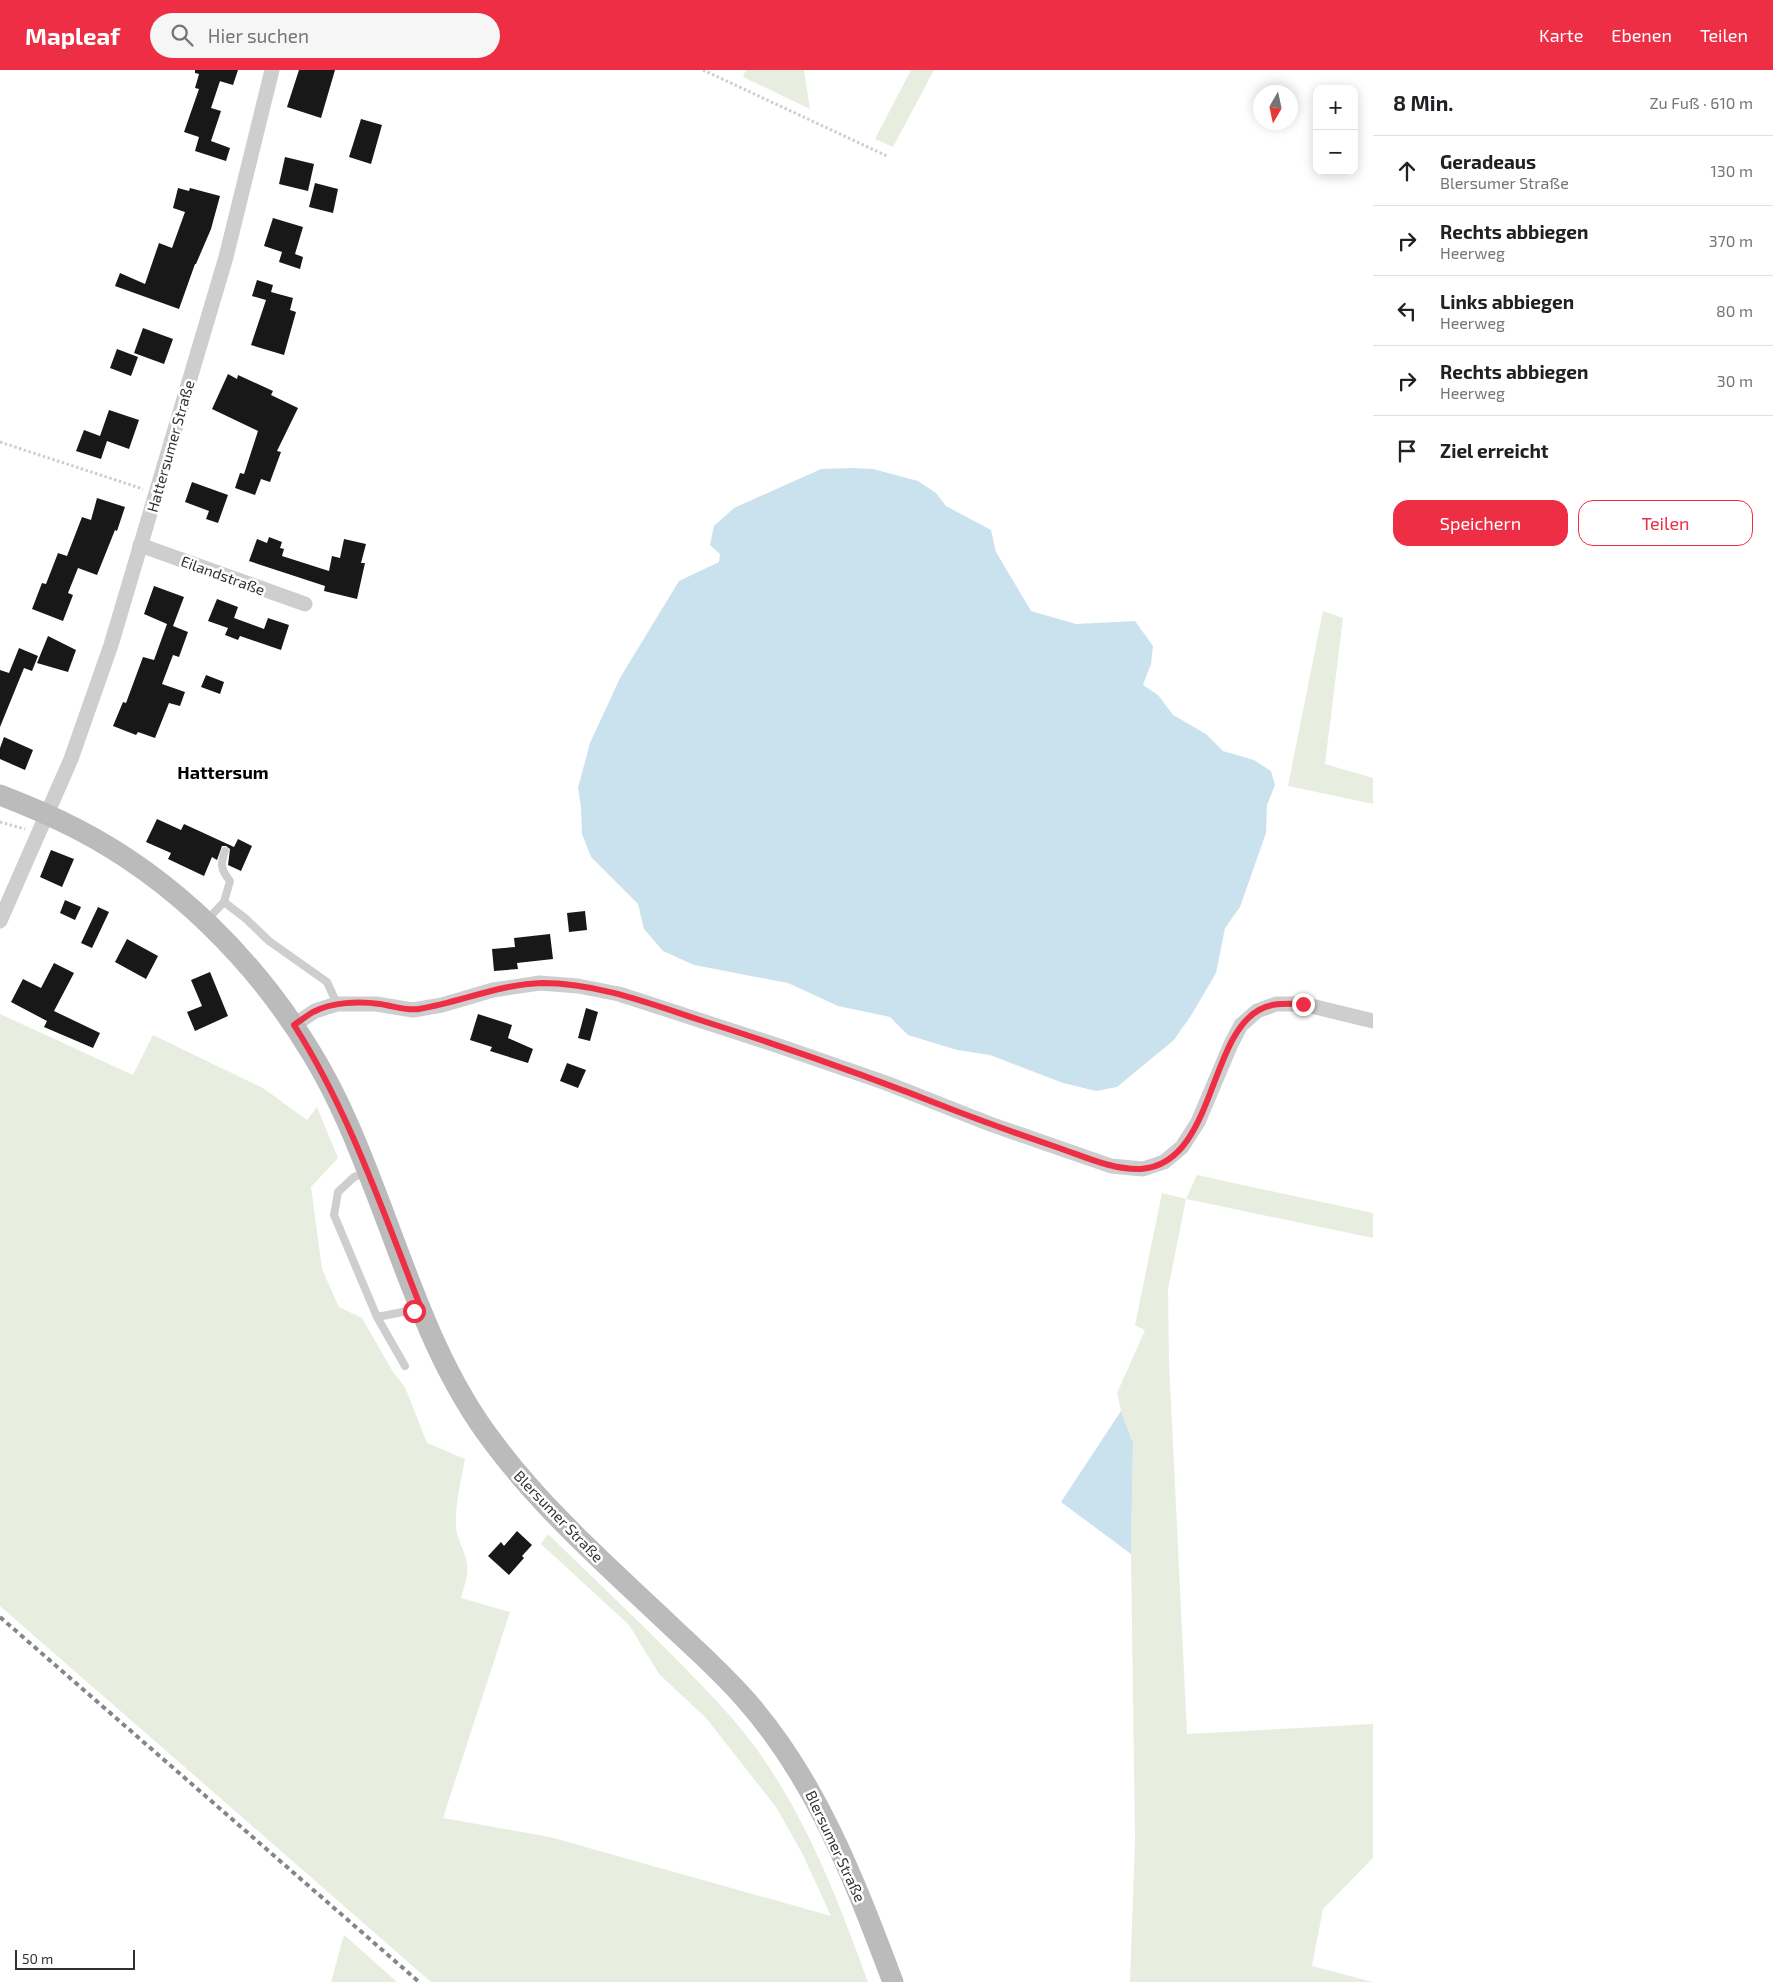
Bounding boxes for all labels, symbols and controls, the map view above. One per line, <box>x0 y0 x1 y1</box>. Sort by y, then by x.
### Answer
search box <box>150 13 500 58</box>
text: Mapleaf <box>25 21 120 50</box>
icon: search <box>168 21 196 49</box>
text: Hier suchen <box>208 24 309 47</box>
text: Karte <box>1539 24 1583 46</box>
text: Ebenen <box>1611 24 1672 46</box>
text: Teilen <box>1700 24 1748 46</box>
north arrow <box>1253 85 1298 130</box>
map controls <box>1313 85 1358 175</box>
button: + <box>1313 85 1358 130</box>
text: 8 Min. <box>1393 90 1453 115</box>
text: Zu Fuß · 610 m <box>1650 93 1753 112</box>
button: − <box>1313 130 1358 175</box>
text: Geradeaus <box>1440 150 1536 173</box>
icon: ahead <box>1393 157 1421 185</box>
text: 130 m <box>1711 161 1753 180</box>
text: Blersumer Straße <box>1440 173 1569 192</box>
text: Rechts abbiegen <box>1440 220 1588 243</box>
icon: right <box>1393 227 1421 255</box>
text: 370 m <box>1709 231 1753 250</box>
text: Heerweg <box>1440 243 1505 262</box>
text: Links abbiegen <box>1440 290 1574 313</box>
icon: left <box>1393 297 1421 325</box>
text: 80 m <box>1716 301 1753 320</box>
text: Heerweg <box>1440 313 1505 332</box>
text: Rechts abbiegen <box>1440 360 1588 383</box>
icon: right <box>1393 367 1421 395</box>
text: 30 m <box>1717 371 1753 390</box>
street label: Hattersumer Straße <box>143 378 197 514</box>
text: Heerweg <box>1440 383 1505 402</box>
icon: arrive <box>1393 437 1421 465</box>
text: Ziel erreicht <box>1440 439 1549 462</box>
button: Speichern <box>1393 500 1568 546</box>
button: Teilen <box>1578 500 1753 546</box>
street label: Eilandstraße <box>179 552 267 598</box>
district label: Hattersum <box>177 761 269 783</box>
route end <box>1292 993 1315 1016</box>
route start <box>403 1300 426 1323</box>
street label: Blersumer Straße <box>511 1466 607 1566</box>
street label: Blersumer Straße <box>802 1787 870 1905</box>
scale bar <box>15 1947 135 1970</box>
text: 50 m <box>22 1950 53 1967</box>

